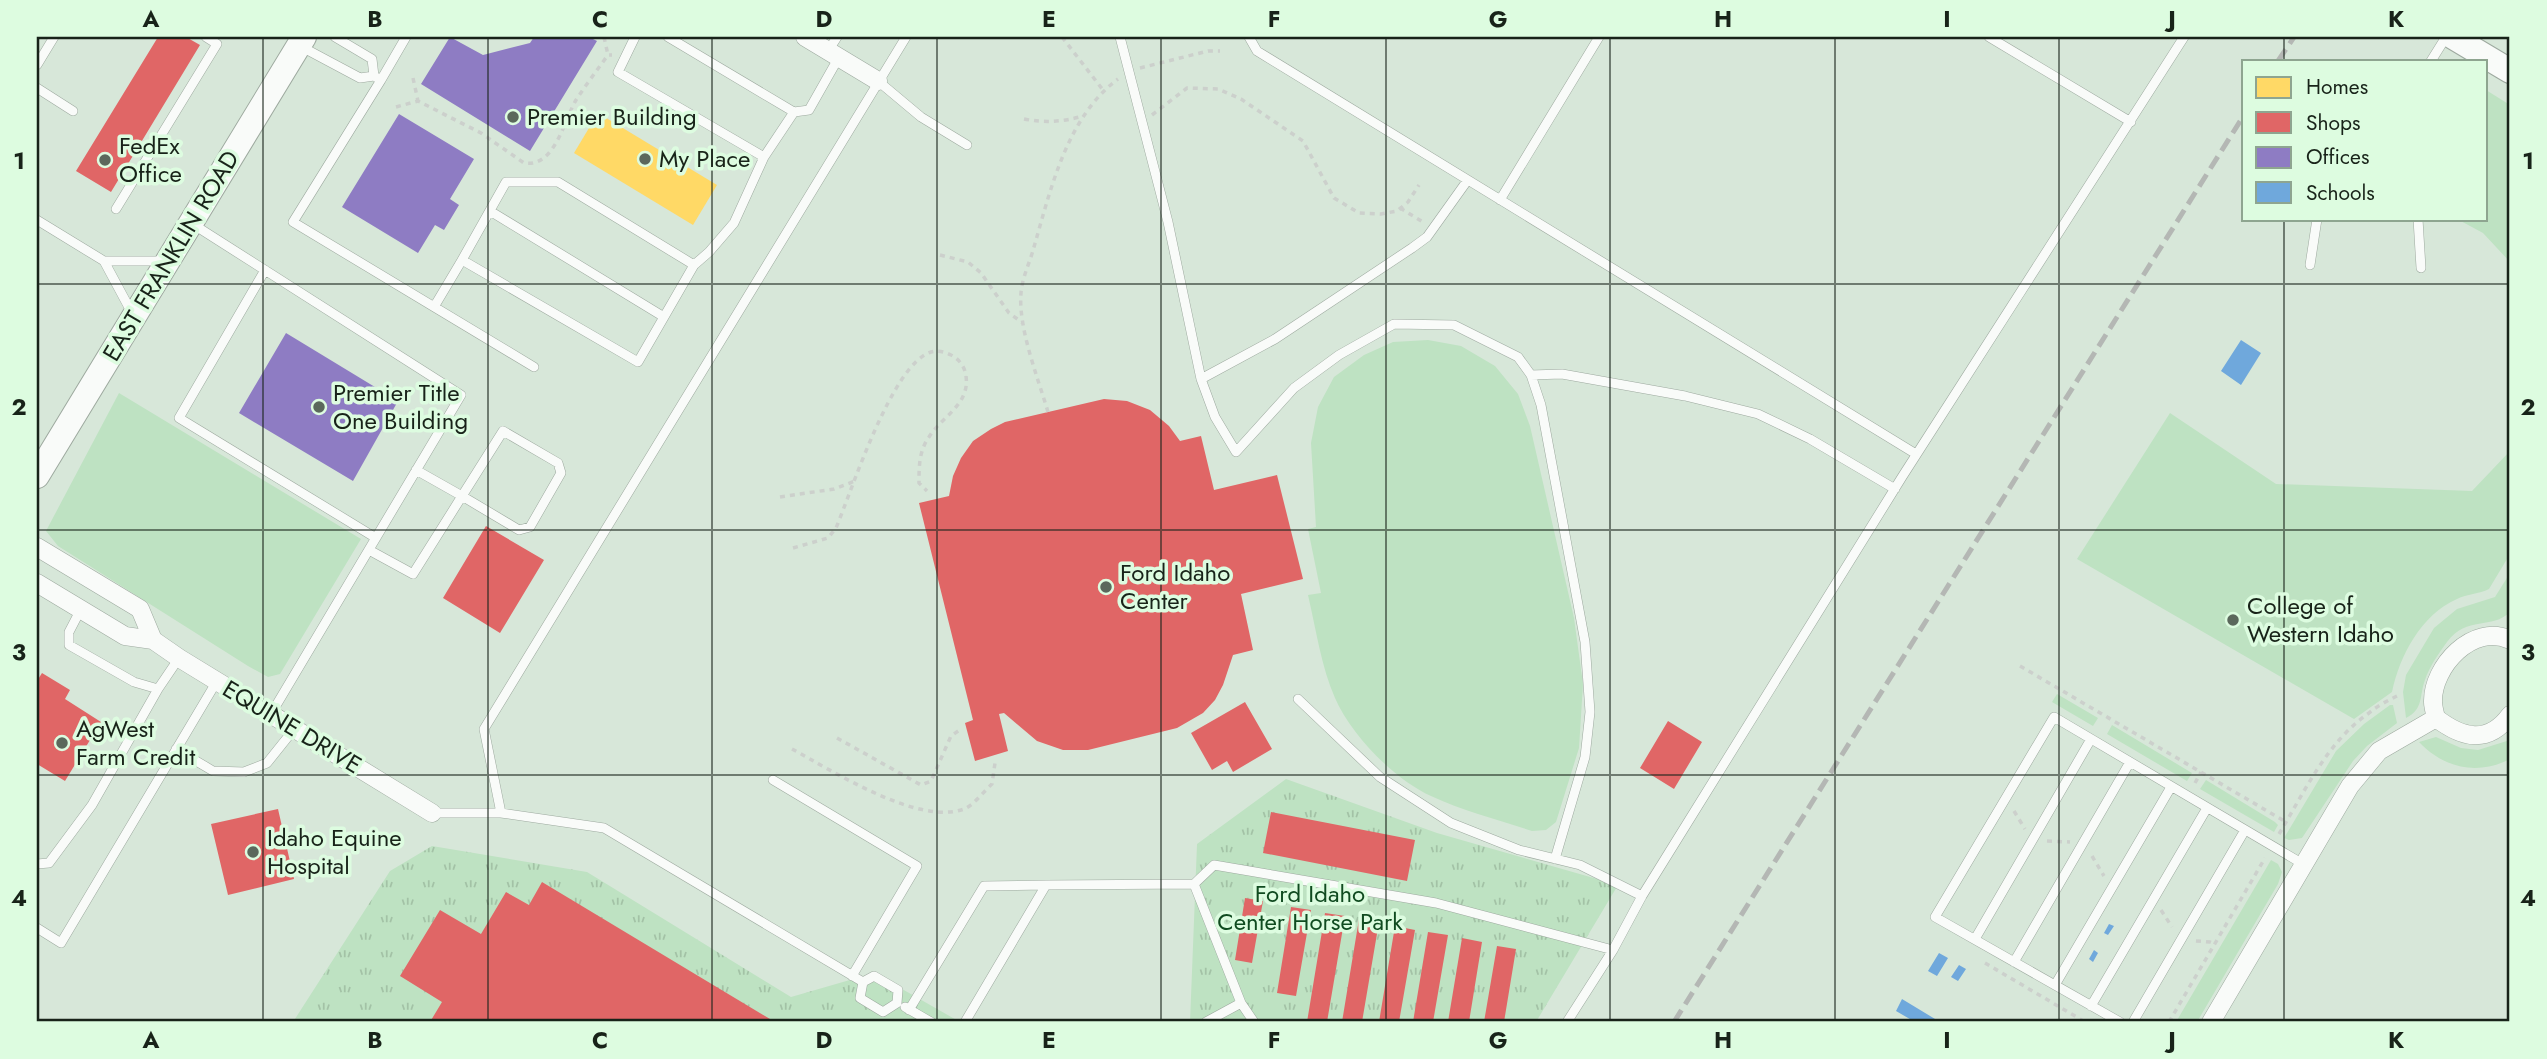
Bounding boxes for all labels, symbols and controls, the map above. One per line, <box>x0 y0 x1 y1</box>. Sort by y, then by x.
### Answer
text: A <box>142 2 160 36</box>
text: B <box>367 2 383 36</box>
text: C <box>592 2 608 36</box>
text: D <box>816 2 833 36</box>
text: E <box>1042 2 1056 36</box>
text: F <box>1268 2 1280 36</box>
text: G <box>1489 2 1507 36</box>
text: H <box>1714 2 1732 36</box>
text: I <box>1943 2 1951 36</box>
text: J <box>2164 2 2176 36</box>
text: K <box>2388 2 2405 36</box>
legend <box>2242 60 2488 220</box>
text: Homes <box>2306 72 2368 102</box>
place label: Premier Building <box>527 99 697 134</box>
text: Shops <box>2306 108 2360 138</box>
marker: Premier Building <box>505 109 521 125</box>
place label: FedEx Office <box>119 128 182 191</box>
place label: My Place <box>659 141 750 176</box>
text: Offices <box>2306 142 2369 172</box>
text: 1 <box>13 144 25 178</box>
street label: EAST FRANKLIN ROAD <box>94 144 247 368</box>
text: 1 <box>2522 144 2534 178</box>
marker: My Place <box>637 151 653 167</box>
marker: FedEx Office <box>97 152 113 168</box>
text: Schools <box>2306 178 2375 208</box>
place label: Premier Title One Building <box>333 375 468 438</box>
text: 2 <box>11 390 27 424</box>
text: 2 <box>2520 390 2536 424</box>
marker: Premier Title One Building <box>311 399 327 415</box>
place label: Ford Idaho Center <box>1120 555 1230 618</box>
marker: Ford Idaho Center <box>1098 579 1114 595</box>
place label: College of Western Idaho <box>2247 588 2394 651</box>
marker: College of Western Idaho <box>2225 612 2241 628</box>
text: 3 <box>12 635 26 669</box>
text: 3 <box>2521 635 2535 669</box>
street label: EQUINE DRIVE <box>216 671 368 782</box>
place label: AgWest Farm Credit <box>76 711 196 774</box>
marker: AgWest Farm Credit <box>54 735 70 751</box>
place label: Idaho Equine Hospital <box>267 820 402 883</box>
marker: Idaho Equine Hospital <box>245 844 261 860</box>
park label: Ford Idaho Center Horse Park <box>1217 876 1403 939</box>
text: 4 <box>11 881 27 915</box>
text: 4 <box>2520 881 2536 915</box>
text: A <box>142 1023 160 1057</box>
text: B <box>367 1023 383 1057</box>
text: C <box>592 1023 608 1057</box>
text: D <box>816 1023 833 1057</box>
text: E <box>1042 1023 1056 1057</box>
text: F <box>1268 1023 1280 1057</box>
text: G <box>1489 1023 1507 1057</box>
text: H <box>1714 1023 1732 1057</box>
text: I <box>1943 1023 1951 1057</box>
text: J <box>2164 1023 2176 1057</box>
text: K <box>2388 1023 2405 1057</box>

